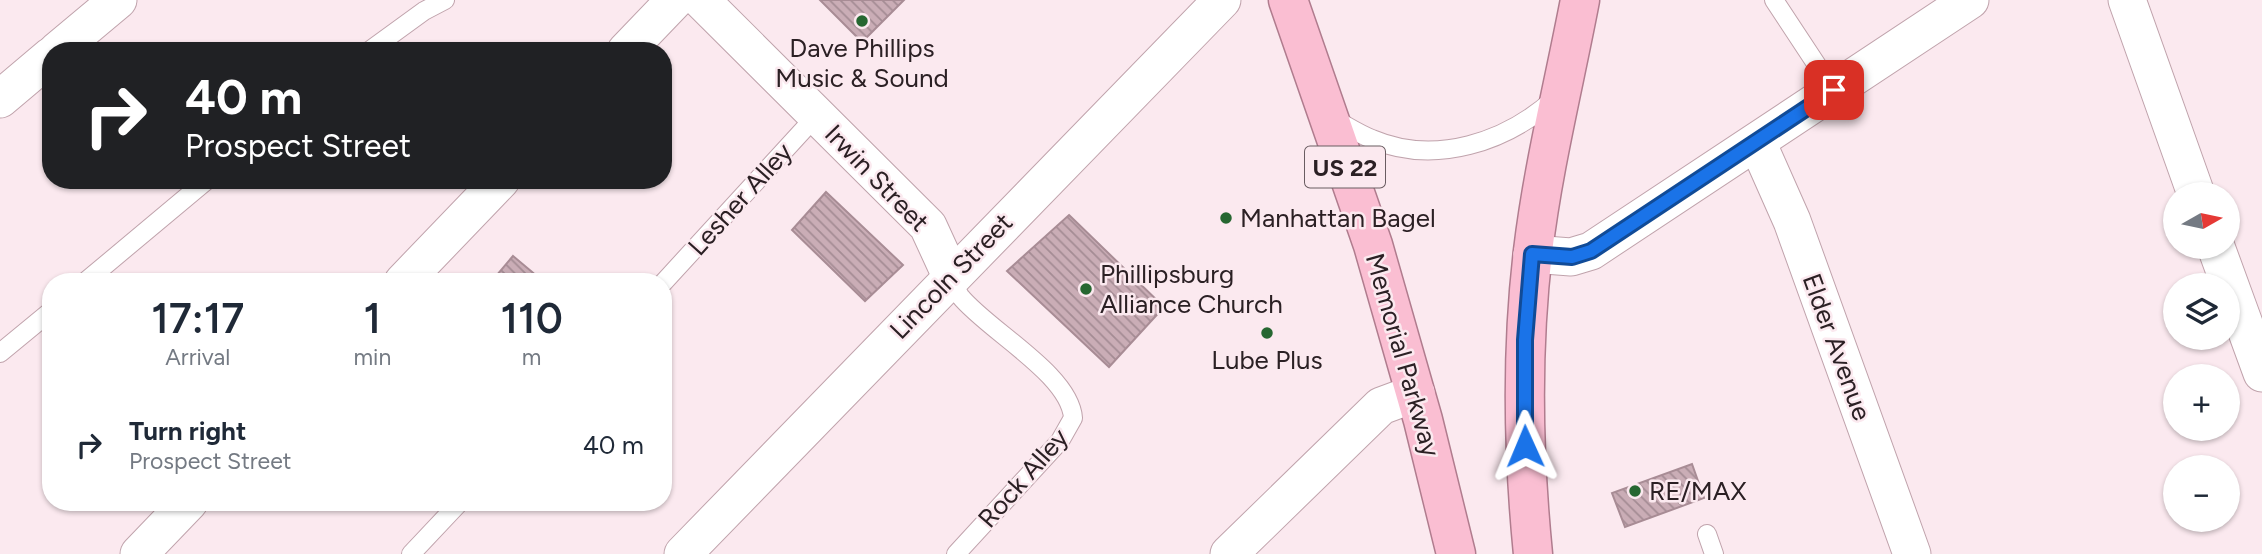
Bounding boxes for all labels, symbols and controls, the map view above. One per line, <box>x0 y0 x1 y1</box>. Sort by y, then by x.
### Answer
marker: Dave Phillips Music & Sound <box>854 13 870 29</box>
place label: Dave Phillips Music & Sound <box>775 32 949 94</box>
pin <box>1804 60 1864 120</box>
text: 40 m <box>185 67 302 126</box>
icon: right <box>70 70 161 161</box>
icon: arrive <box>1815 71 1853 109</box>
street label: Irwin Street <box>818 118 936 238</box>
text: Prospect Street <box>185 127 411 165</box>
street label: Lesher Alley <box>681 136 799 262</box>
road number: US 22 <box>1305 146 1385 188</box>
north arrow <box>2163 182 2240 259</box>
map controls <box>2163 182 2240 532</box>
place label: Manhattan Bagel <box>1240 202 1436 234</box>
street label: Lincoln Street <box>883 206 1019 346</box>
marker: Manhattan Bagel <box>1218 210 1234 226</box>
street label: Memorial Parkway <box>1359 250 1447 461</box>
place label: Phillipsburg Alliance Church <box>1100 258 1283 320</box>
street label: Elder Avenue <box>1796 269 1878 425</box>
button: layers <box>2163 273 2240 350</box>
marker: Phillipsburg Alliance Church <box>1078 281 1094 297</box>
text: 17:17 <box>151 293 244 344</box>
text: 1 <box>364 293 381 344</box>
text: 110 <box>500 293 563 344</box>
marker: Lube Plus <box>1259 325 1275 341</box>
text: Arrival <box>165 343 230 371</box>
text: min <box>354 343 391 371</box>
text: m <box>522 343 541 371</box>
place label: Lube Plus <box>1211 344 1323 376</box>
button: + <box>2163 364 2240 441</box>
position arrow <box>1488 409 1562 483</box>
text: Turn right <box>129 415 246 447</box>
street label: Rock Alley <box>971 422 1075 534</box>
icon: right <box>70 426 108 464</box>
text: 40 m <box>583 429 644 461</box>
text: Prospect Street <box>129 447 291 475</box>
button: − <box>2163 455 2240 532</box>
place label: RE/MAX <box>1649 475 1746 507</box>
marker: RE/MAX <box>1627 483 1643 499</box>

